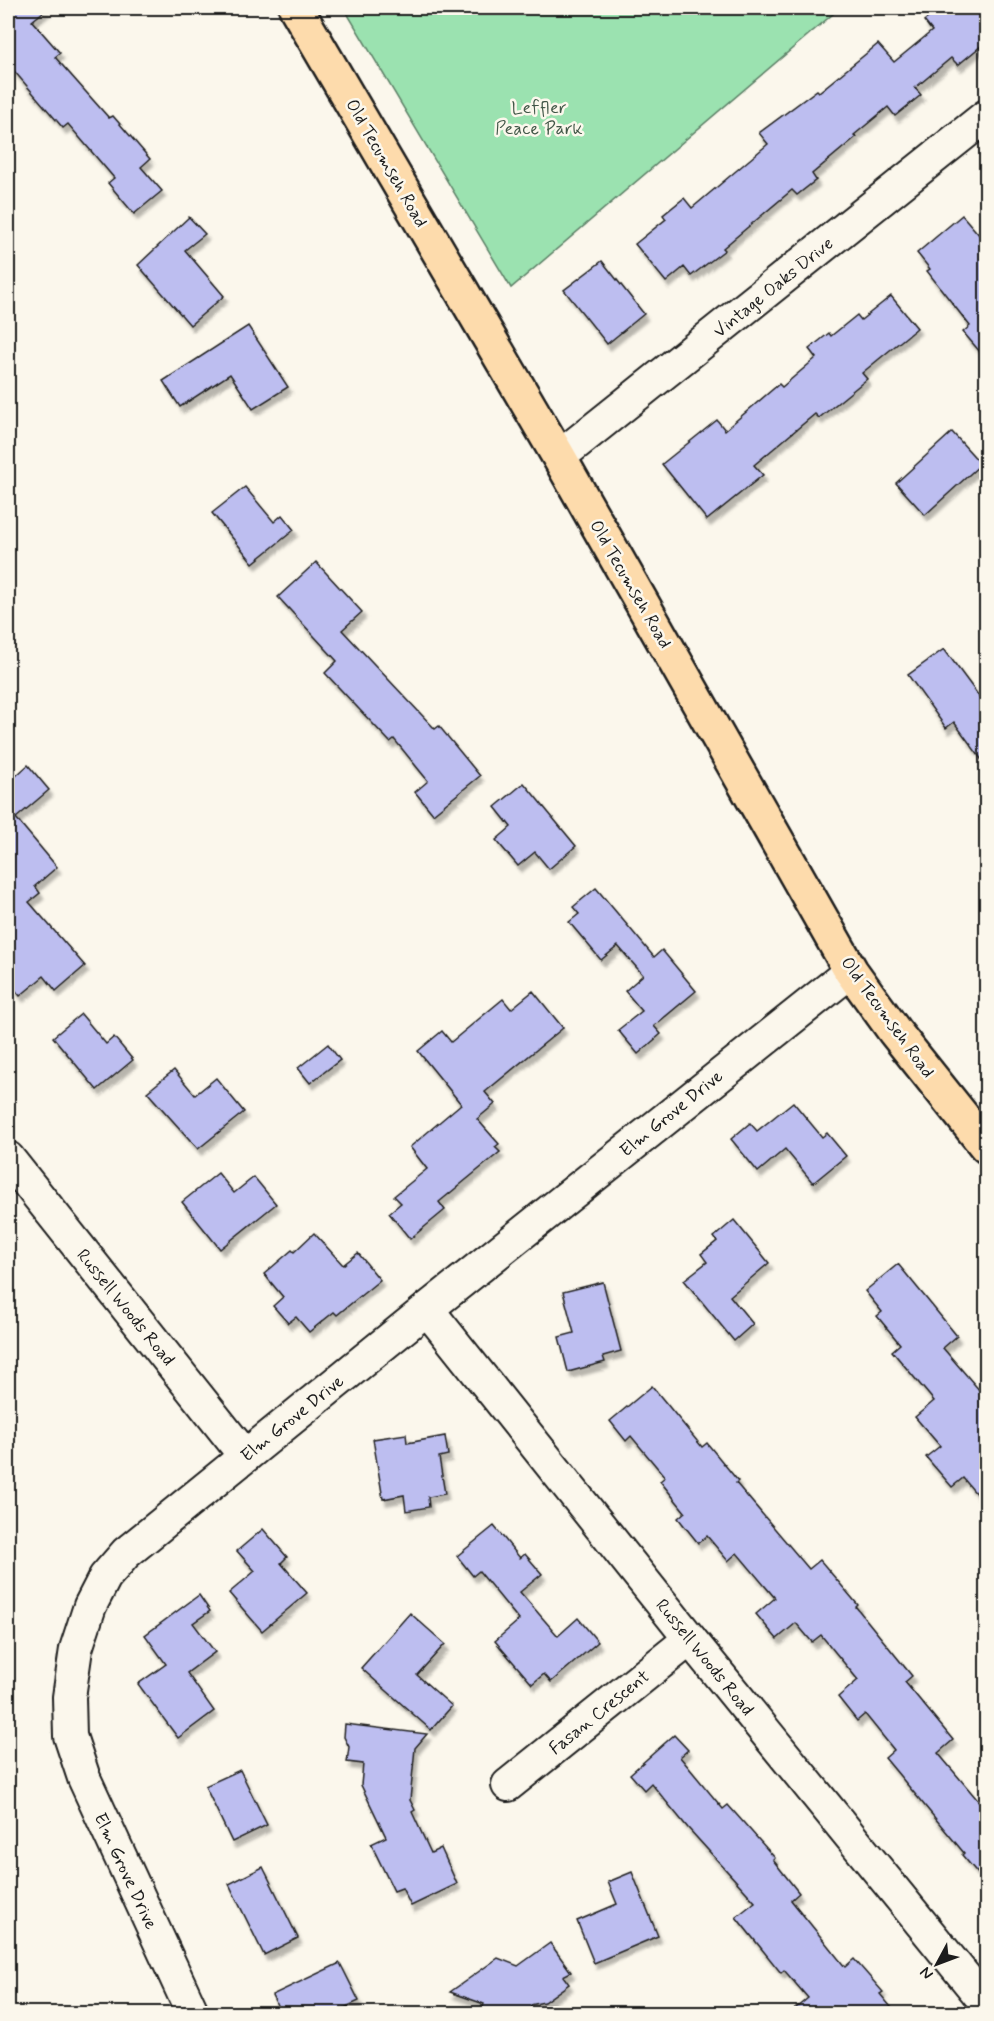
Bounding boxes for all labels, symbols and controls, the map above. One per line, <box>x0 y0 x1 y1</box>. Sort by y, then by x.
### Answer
street label: Old Tecumseh Road <box>340 95 433 232</box>
park label: Leffler Peace Park <box>495 96 583 141</box>
street label: Vintage Oaks Drive <box>709 232 839 344</box>
street label: Old Tecumseh Road <box>584 516 677 653</box>
street label: Old Tecumseh Road <box>835 952 939 1083</box>
street label: Elm Grove Drive <box>615 1065 728 1163</box>
street label: Russell Woods Road <box>71 1244 180 1371</box>
street label: Elm Grove Drive <box>236 1370 349 1468</box>
street label: Russell Woods Road <box>650 1594 759 1721</box>
street label: Fasan Crescent <box>544 1665 655 1761</box>
street label: Elm Grove Drive <box>88 1809 163 1934</box>
north arrow <box>907 1934 967 1994</box>
text: N <box>915 1962 938 1984</box>

